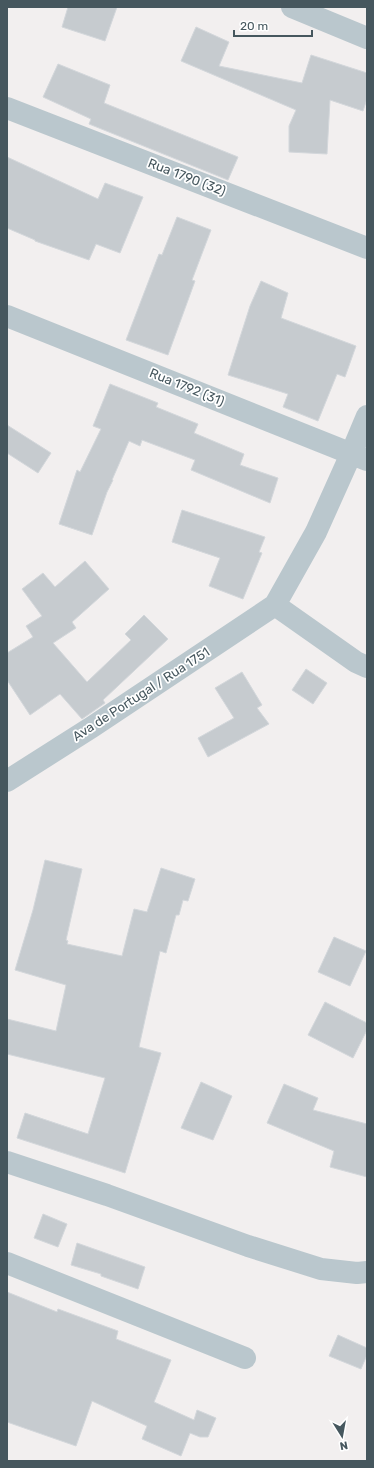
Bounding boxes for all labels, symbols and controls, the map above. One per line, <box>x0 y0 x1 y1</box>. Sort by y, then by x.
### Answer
scale bar <box>234 12 312 38</box>
text: 20 m <box>240 19 268 33</box>
street label: Rua 1790 (32) <box>146 155 228 199</box>
street label: Rua 1792 (31) <box>147 365 227 409</box>
street label: Ava de Portugal / Rua 1751 <box>70 644 213 745</box>
north arrow <box>322 1416 362 1456</box>
text: N <box>339 1438 349 1452</box>

